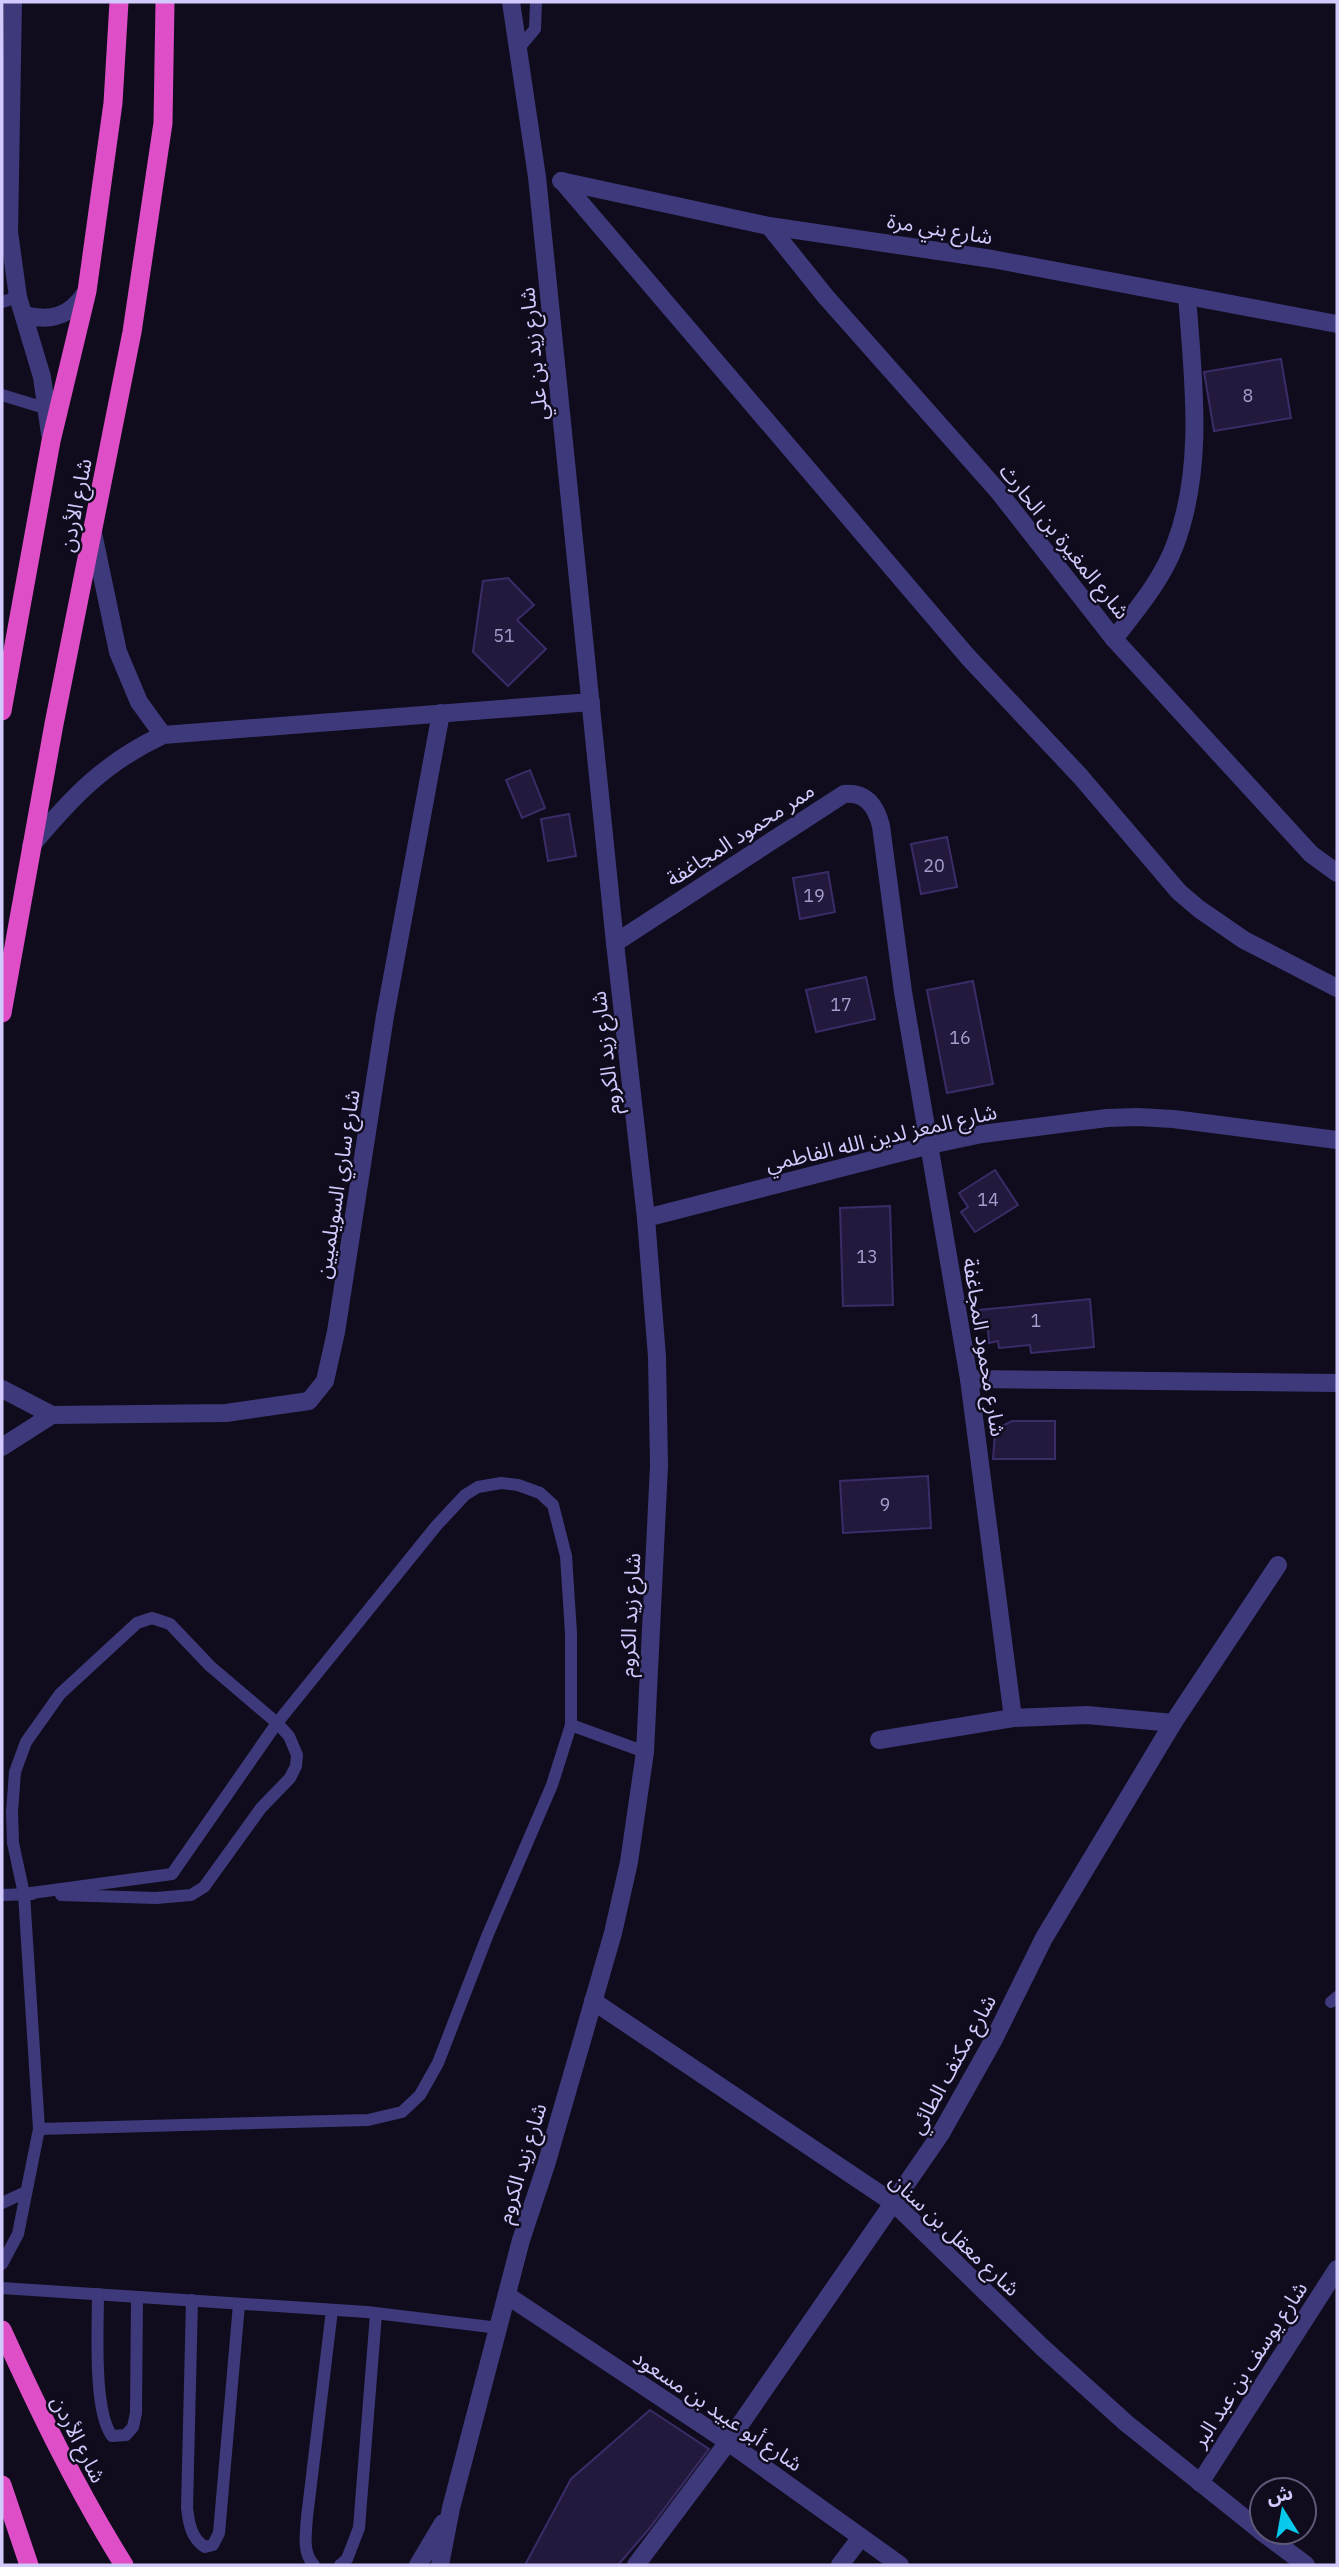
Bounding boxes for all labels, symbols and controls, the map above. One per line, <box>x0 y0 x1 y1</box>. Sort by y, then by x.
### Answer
street label: شارع بني مرة <box>885 206 995 253</box>
street label: شارع زيد بن علي <box>512 286 557 422</box>
house number: 8 <box>1243 384 1253 407</box>
street label: شارع الأردن <box>52 456 100 554</box>
street label: شارع المغيرة بن الحارث <box>992 457 1136 626</box>
house number: 51 <box>493 624 515 647</box>
street label: ممر محمود المجاغفة <box>661 776 819 892</box>
house number: 20 <box>923 854 945 877</box>
house number: 19 <box>803 884 825 907</box>
street label: شارع زيد الكروم <box>584 989 629 1116</box>
house number: 17 <box>830 993 852 1016</box>
house number: 16 <box>949 1026 971 1049</box>
street label: شارع ساري السويلميين <box>308 1087 369 1281</box>
street label: شارع المعز لدين الله الفاطمي <box>763 1097 1000 1180</box>
house number: 14 <box>977 1188 999 1211</box>
house number: 13 <box>856 1245 878 1268</box>
street label: شارع محمود المجاغفة <box>955 1256 1013 1439</box>
house number: 1 <box>1031 1309 1041 1332</box>
house number: 9 <box>880 1493 890 1516</box>
street label: شارع زيد الكروم <box>612 1552 649 1678</box>
street label: شارع مكنف الطائي <box>902 1989 1004 2140</box>
street label: شارع زيد الكروم <box>489 2099 555 2227</box>
street label: شارع معقل بن سنان <box>882 2166 1026 2303</box>
street label: شارع يوسف بن عبد البر <box>1184 2276 1315 2454</box>
street label: شارع أبو عبيد بن مسعود <box>627 2343 808 2479</box>
street label: شارع الأردن <box>43 2391 113 2488</box>
north arrow <box>1248 2476 1318 2546</box>
text: ش <box>1265 2480 1295 2509</box>

